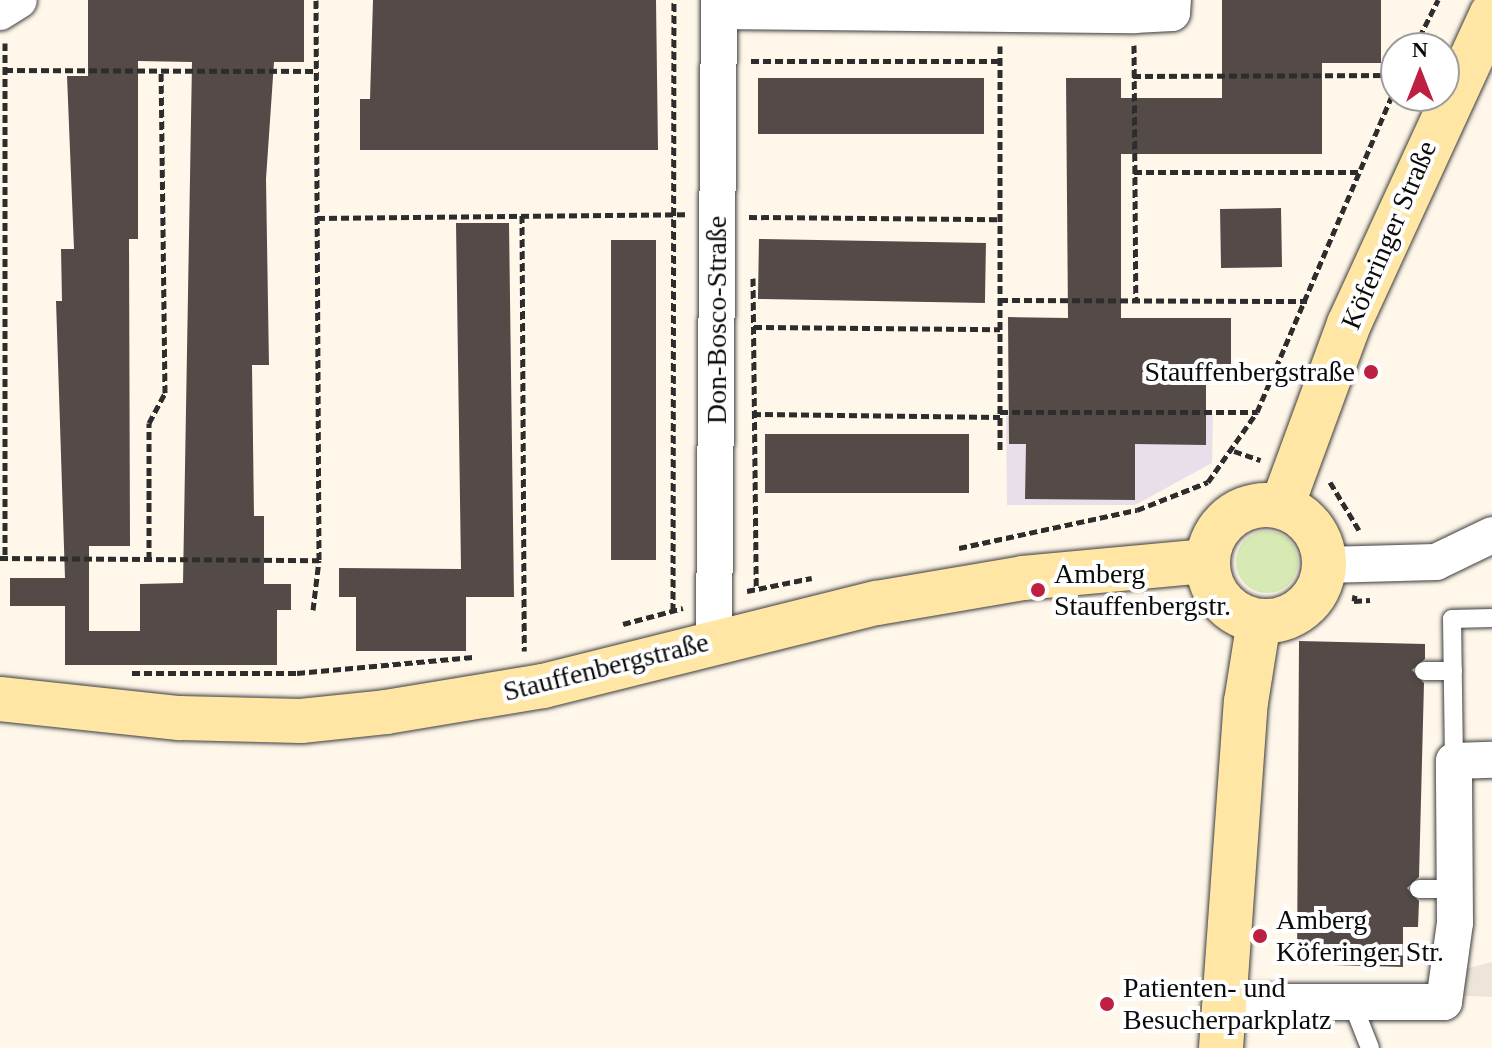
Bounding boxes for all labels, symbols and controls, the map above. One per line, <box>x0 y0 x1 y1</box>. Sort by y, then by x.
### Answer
north arrow <box>1380 32 1460 112</box>
text: N <box>1412 37 1428 62</box>
street label: Köferinger Straße <box>1334 136 1444 334</box>
street label: Don-Bosco-Straße <box>700 216 734 424</box>
place label: Stauffenbergstraße <box>1145 355 1355 389</box>
marker: Stauffenbergstraße <box>1362 363 1380 381</box>
place label: Amberg Stauffenbergstr. <box>1054 557 1231 623</box>
marker: Amberg Stauffenbergstr. <box>1029 581 1047 599</box>
street label: Stauffenbergstraße <box>500 625 712 709</box>
place label: Amberg Köferinger Str. <box>1276 903 1444 969</box>
marker: Amberg Köferinger Str. <box>1251 927 1269 945</box>
place label: Patienten- und Besucherparkplatz <box>1123 971 1331 1037</box>
marker: Patienten- und Besucherparkplatz <box>1098 995 1116 1013</box>

